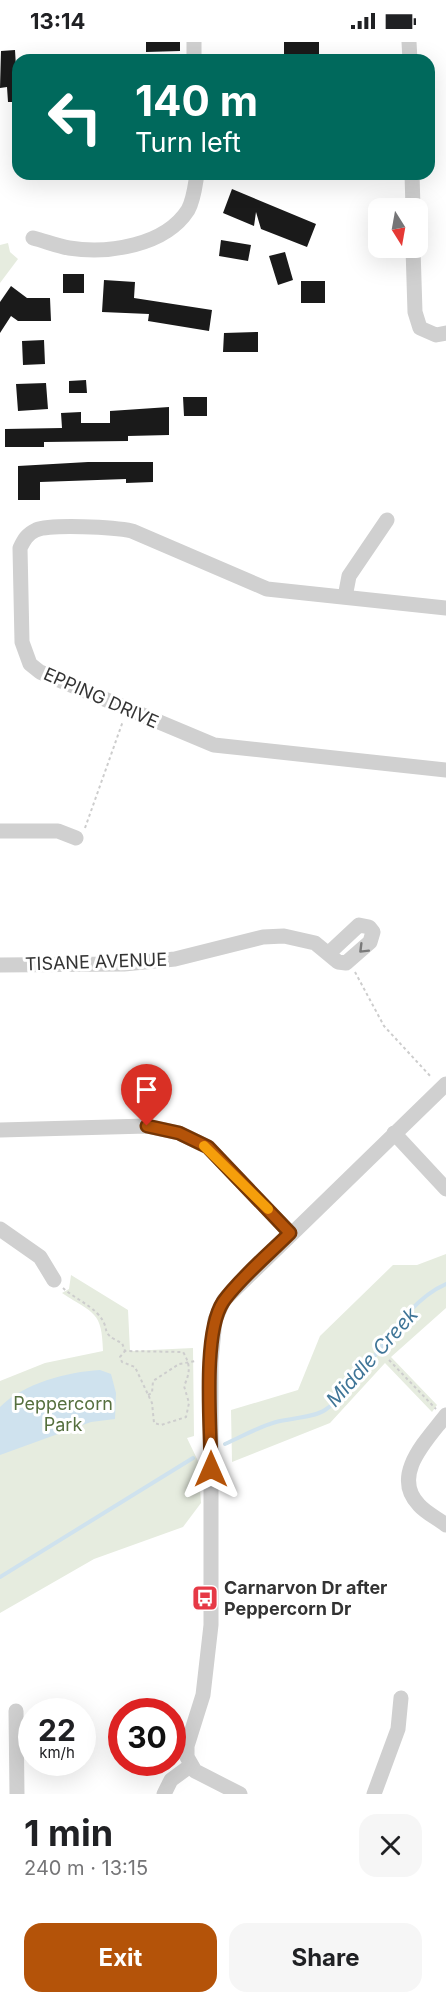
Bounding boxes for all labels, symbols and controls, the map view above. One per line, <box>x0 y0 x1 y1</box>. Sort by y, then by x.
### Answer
text: 13:14 <box>30 8 85 34</box>
text: 140 m <box>135 75 258 126</box>
icon: left <box>36 78 114 156</box>
text: Turn left <box>135 126 241 159</box>
north arrow <box>368 198 428 258</box>
map controls <box>368 198 428 258</box>
street label: EPPING DRIVE <box>41 663 162 732</box>
one-way arrow <box>359 942 370 953</box>
street label: TISANE AVENUE <box>25 949 167 974</box>
pin <box>121 1064 172 1126</box>
icon: arrive <box>130 1073 163 1106</box>
water label: Middle Creek <box>321 1302 423 1412</box>
park label: Peppercorn Park <box>13 1393 113 1435</box>
position arrow <box>179 1437 243 1501</box>
place label: Carnarvon Dr after Peppercorn Dr <box>224 1577 387 1619</box>
bus stop icon: Carnarvon Dr after Peppercorn Dr <box>190 1583 220 1613</box>
speed limit sign: 30 <box>108 1698 186 1776</box>
text: 22 <box>38 1712 76 1748</box>
text: km/h <box>39 1743 75 1762</box>
text: 1 min <box>24 1811 113 1855</box>
button: close <box>359 1814 422 1877</box>
text: 240 m · 13:15 <box>24 1856 148 1880</box>
button: Exit <box>24 1923 217 1992</box>
button: Share <box>229 1923 422 1992</box>

